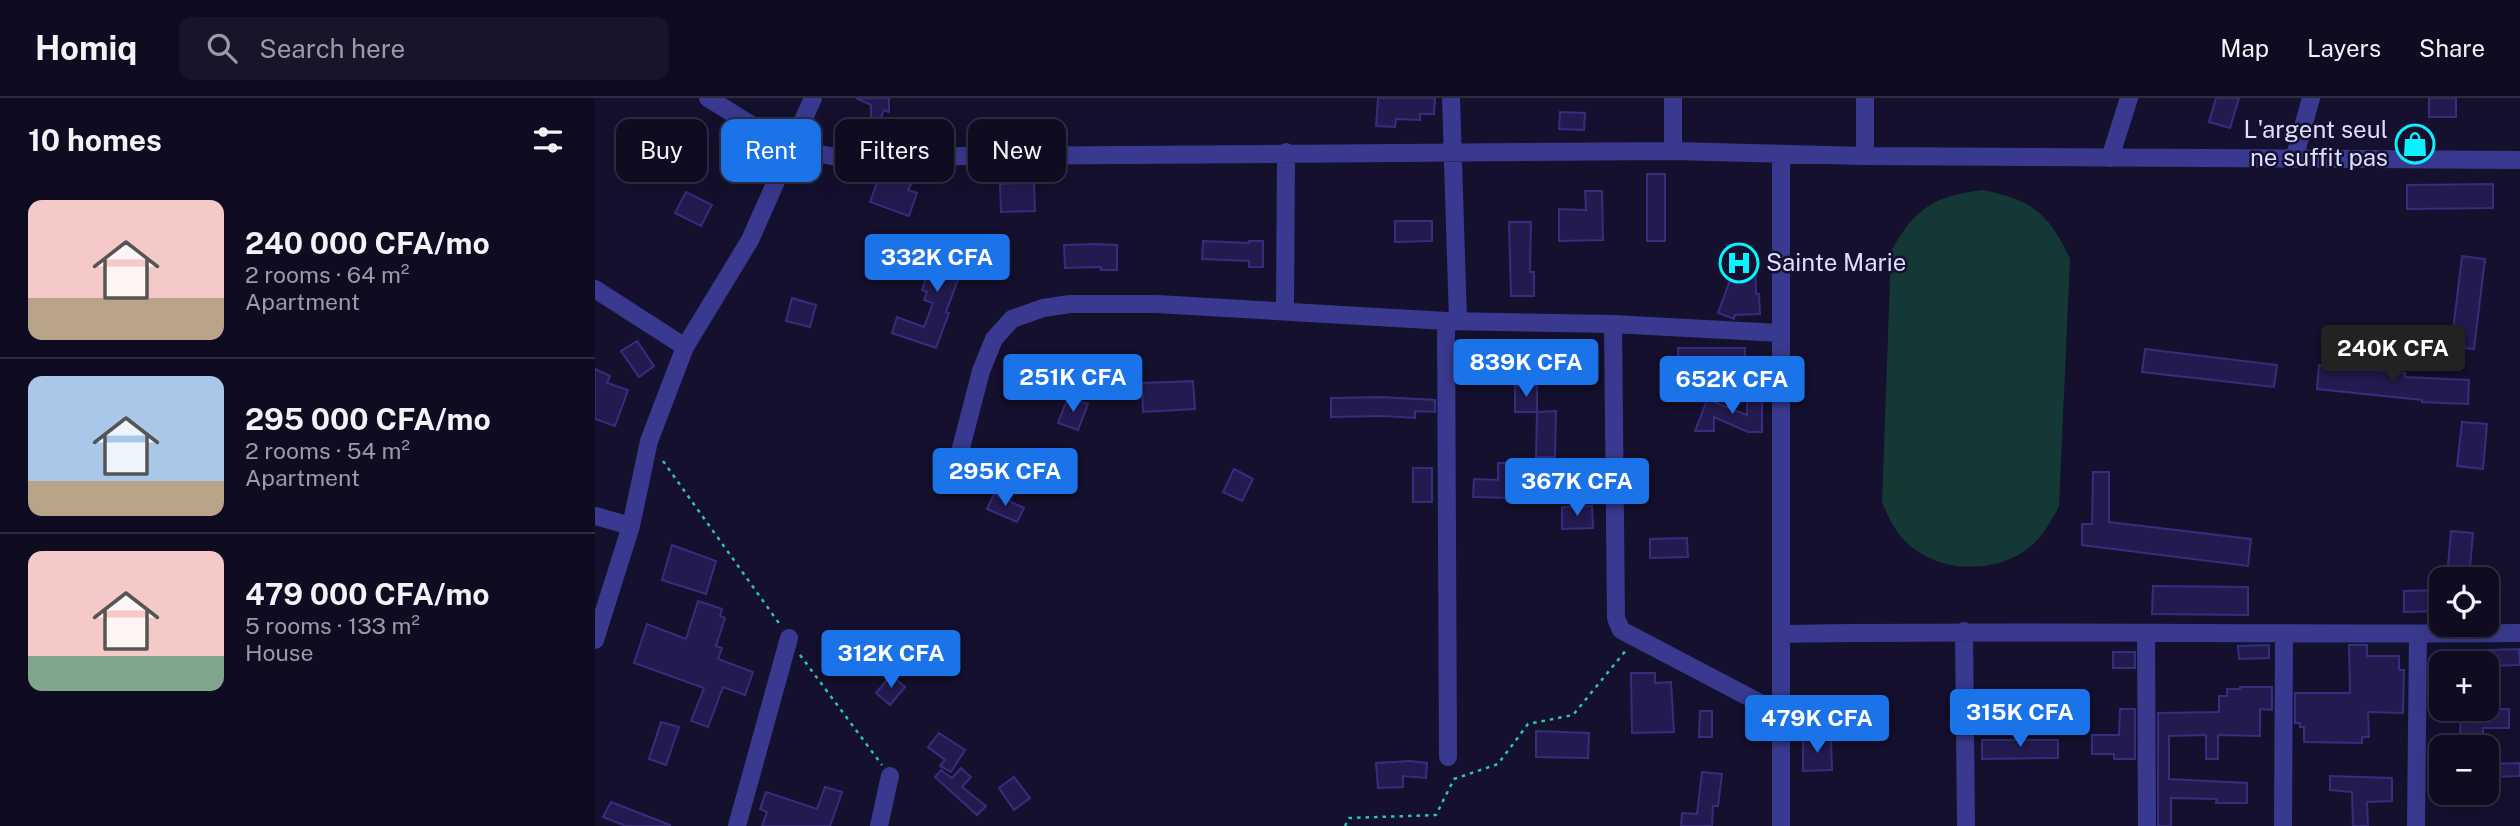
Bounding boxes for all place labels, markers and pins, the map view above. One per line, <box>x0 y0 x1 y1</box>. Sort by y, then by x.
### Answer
place label: L'argent seul ne suffit pas <box>2244 115 2388 171</box>
shop icon: L'argent seul ne suffit pas <box>2394 123 2436 165</box>
pin: 332K CFA <box>865 234 1009 294</box>
hospital icon: Sainte Marie <box>1718 242 1760 284</box>
place label: Sainte Marie <box>1766 248 1906 276</box>
pin: 240K CFA <box>2321 326 2465 385</box>
pin: 839K CFA <box>1454 340 1598 399</box>
pin: 251K CFA <box>1001 354 1145 414</box>
pin: 652K CFA <box>1660 356 1804 416</box>
pin: 295K CFA <box>933 448 1077 508</box>
pin: 367K CFA <box>1505 458 1649 518</box>
pin: 312K CFA <box>819 630 963 690</box>
pin: 315K CFA <box>1948 690 2092 749</box>
pin: 479K CFA <box>1745 696 1889 755</box>

